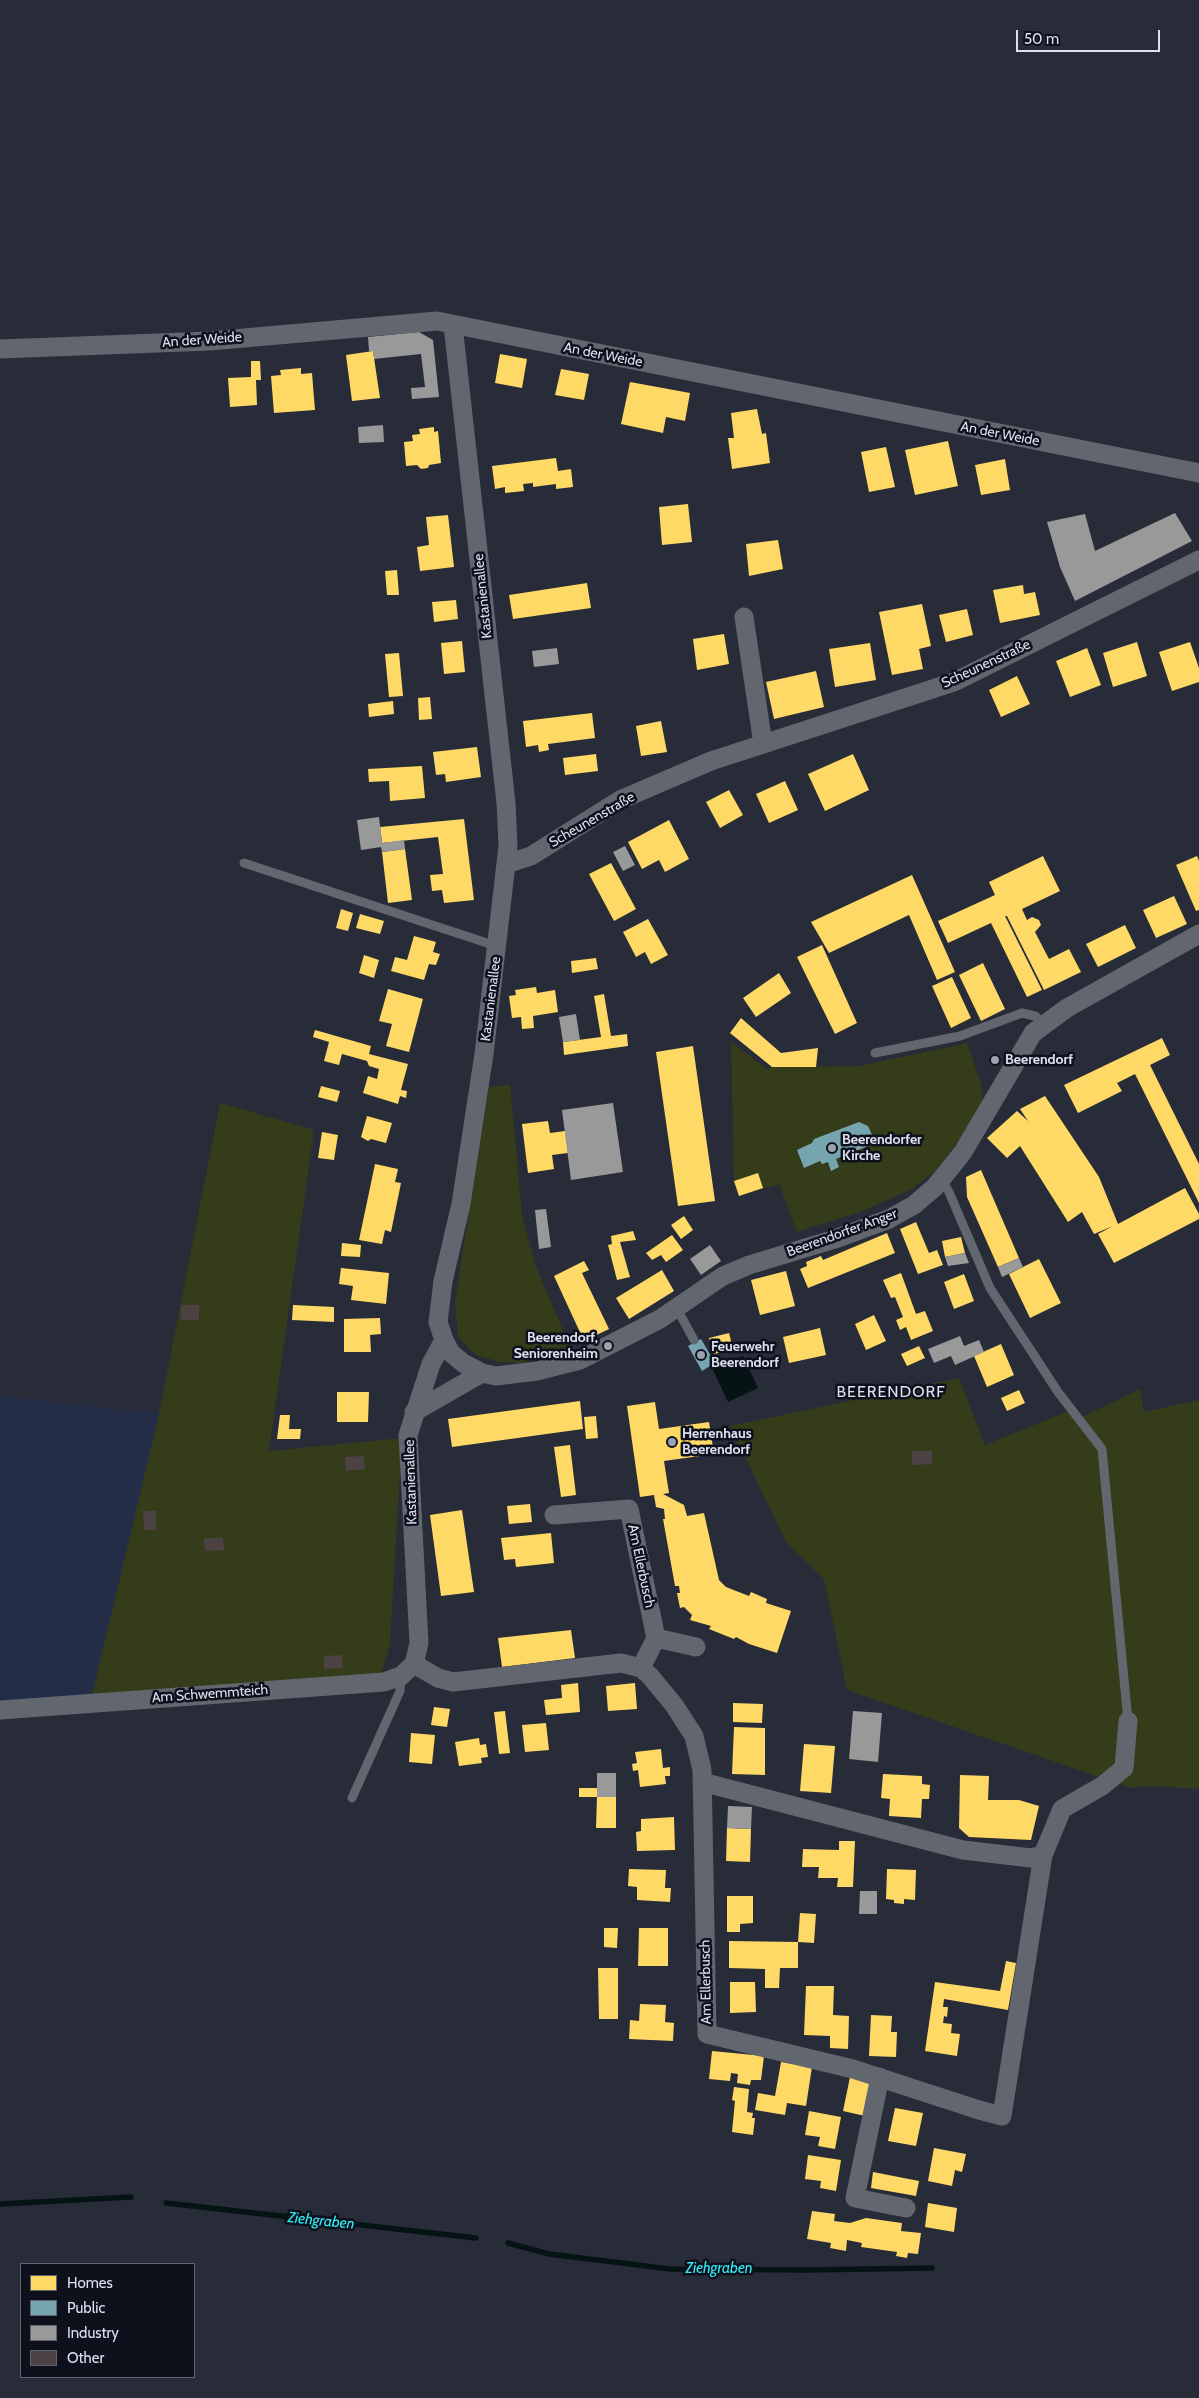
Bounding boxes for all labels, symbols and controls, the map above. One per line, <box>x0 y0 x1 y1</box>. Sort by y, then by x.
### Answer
scale bar <box>1019 20 1163 52</box>
text: 50 m <box>1024 30 1059 48</box>
street label: An der Weide <box>162 329 242 351</box>
street label: An der Weide <box>562 339 644 371</box>
street label: An der Weide <box>959 418 1041 450</box>
street label: Kastanienallee <box>470 553 496 639</box>
street label: Scheunenstraße <box>939 636 1033 692</box>
street label: Scheunenstraße <box>546 789 638 851</box>
street label: Kastanienallee <box>477 956 505 1042</box>
place label: Beerendorf <box>1005 1052 1073 1068</box>
marker: Beerendorf <box>989 1054 1001 1066</box>
place label: Beerendorfer Kirche <box>842 1132 922 1164</box>
marker: Beerendorfer Kirche <box>826 1142 838 1154</box>
street label: Beerendorfer Anger <box>785 1205 899 1261</box>
place label: Beerendorf, Seniorenheim <box>514 1330 598 1362</box>
place label: Feuerwehr Beerendorf <box>711 1339 779 1371</box>
marker: Beerendorf, Seniorenheim <box>602 1340 614 1352</box>
marker: Feuerwehr Beerendorf <box>695 1349 707 1361</box>
district label: BEERENDORF <box>835 1382 947 1402</box>
place label: Herrenhaus Beerendorf <box>682 1426 752 1458</box>
marker: Herrenhaus Beerendorf <box>666 1436 678 1448</box>
street label: Kastanienallee <box>401 1439 421 1525</box>
street label: Am Ellerbusch <box>624 1523 658 1609</box>
street label: Am Schwemmteich <box>151 1682 269 1706</box>
street label: Am Ellerbusch <box>697 1939 715 2025</box>
water label: Ziehgraben <box>287 2209 355 2233</box>
water label: Ziehgraben <box>686 2260 752 2278</box>
legend <box>20 2263 195 2378</box>
text: Homes <box>67 2274 113 2292</box>
text: Public <box>67 2299 105 2317</box>
text: Industry <box>67 2324 119 2342</box>
text: Other <box>67 2349 104 2367</box>

